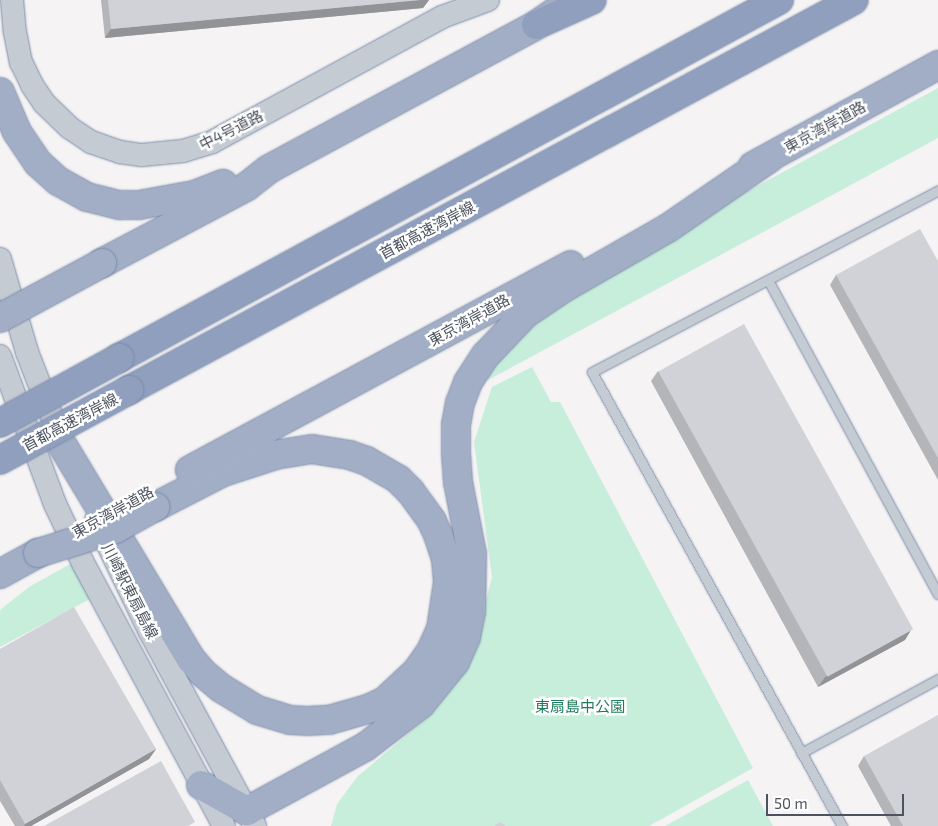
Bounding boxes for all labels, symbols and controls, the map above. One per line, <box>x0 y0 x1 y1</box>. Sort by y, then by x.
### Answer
street label: 東京湾岸道路 <box>781 97 869 157</box>
street label: 中4号道路 <box>196 106 266 154</box>
street label: 首都高速湾岸線 <box>376 197 478 263</box>
street label: 東京湾岸道路 <box>425 290 513 350</box>
street label: 首都高速湾岸線 <box>19 389 121 455</box>
street label: 東京湾岸道路 <box>69 482 157 542</box>
street label: 川崎駅東扇島線 <box>98 540 162 642</box>
park label: 東扇島中公園 <box>535 698 625 716</box>
scale bar <box>768 784 906 816</box>
text: 50 m <box>774 794 808 812</box>

